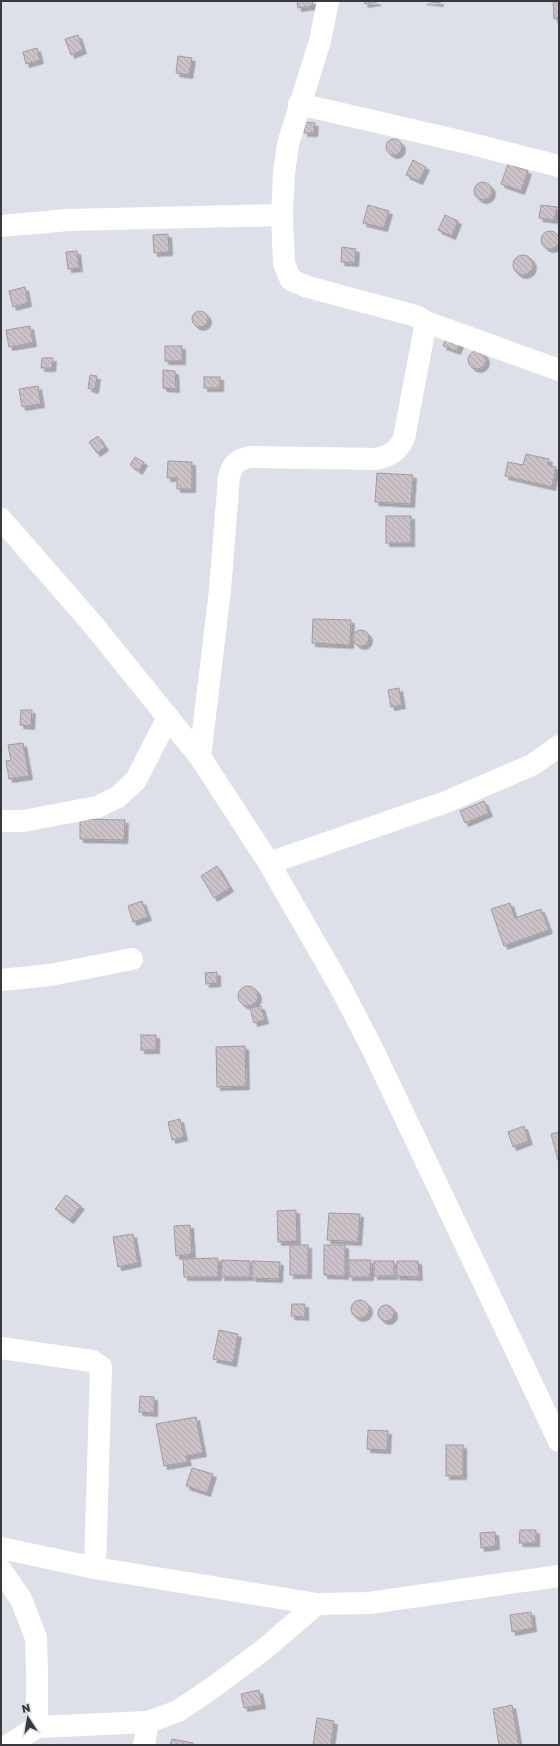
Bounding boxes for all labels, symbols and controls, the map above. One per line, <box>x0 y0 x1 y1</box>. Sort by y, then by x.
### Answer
north arrow <box>8 1698 48 1738</box>
text: N <box>20 1701 31 1715</box>

